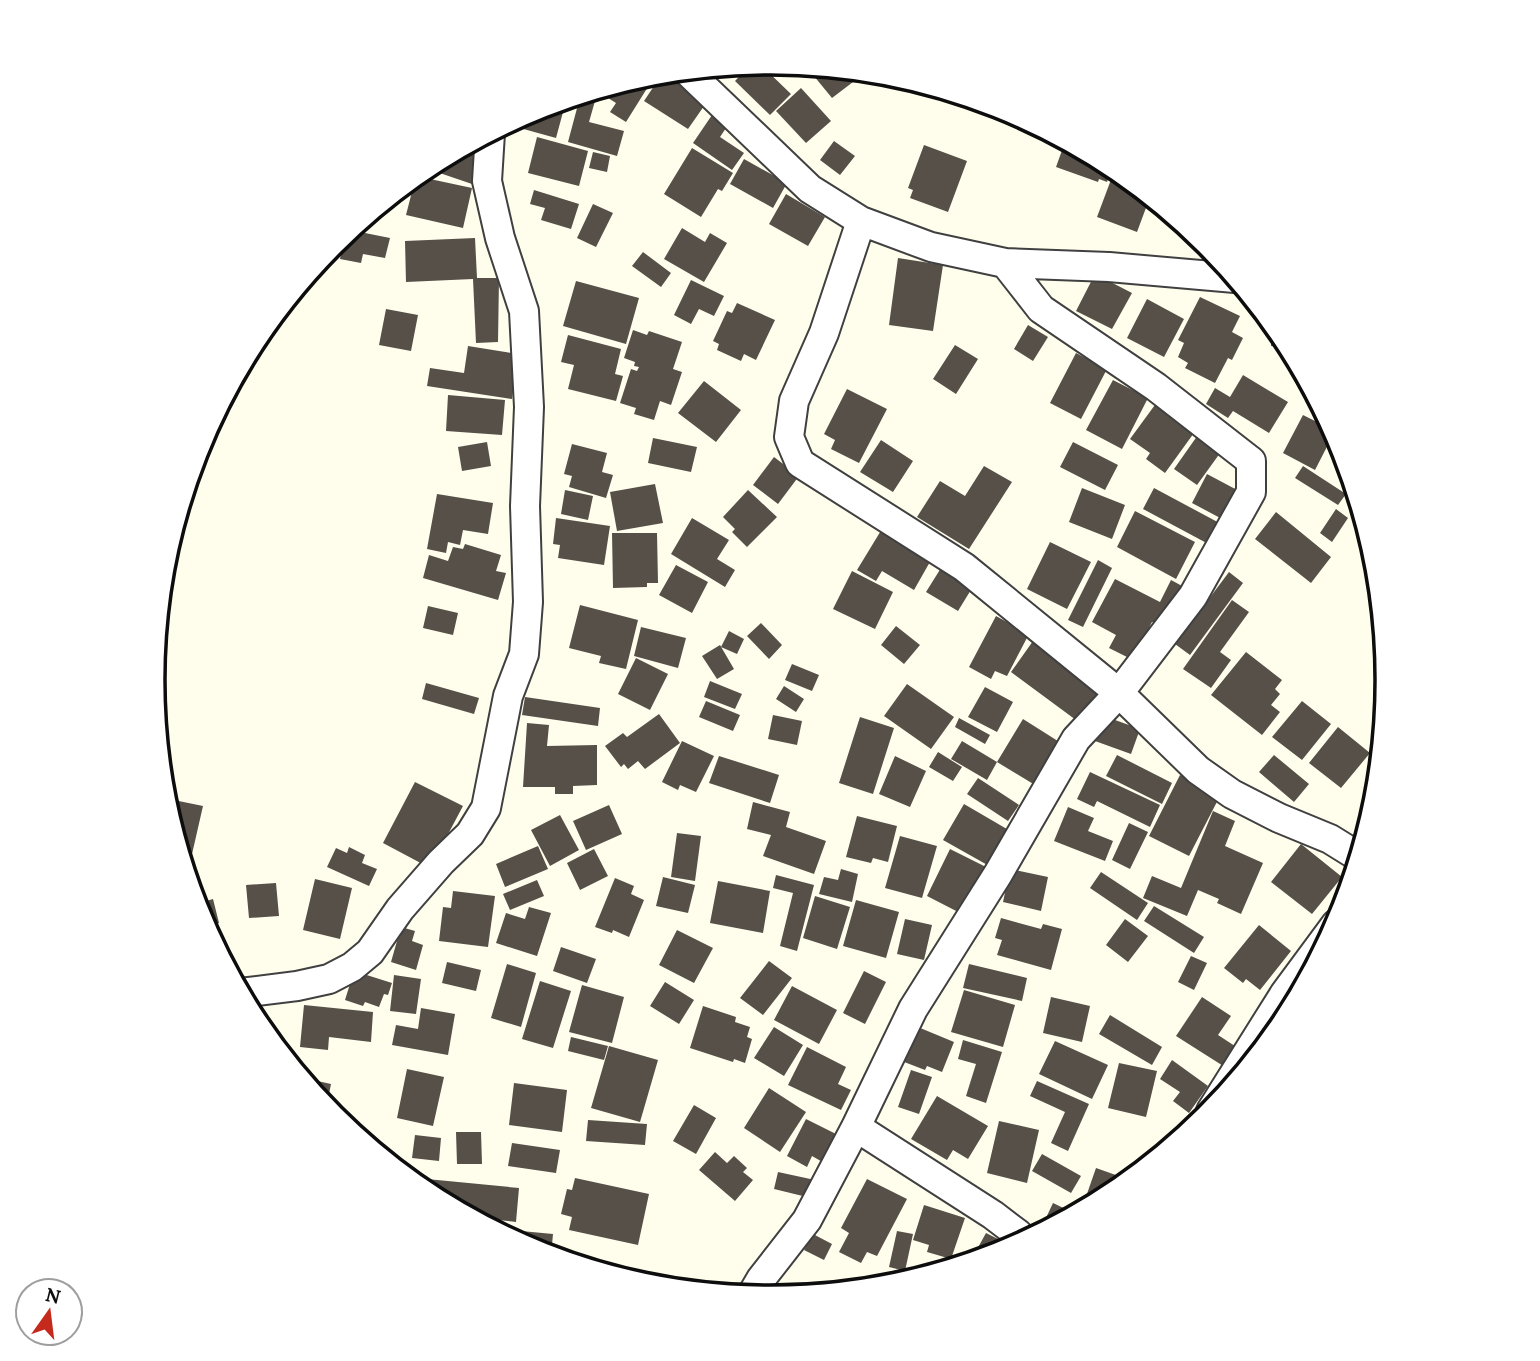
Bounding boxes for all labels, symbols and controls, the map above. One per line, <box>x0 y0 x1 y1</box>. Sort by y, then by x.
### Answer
north arrow <box>14 1277 84 1347</box>
text: N <box>43 1282 63 1309</box>

